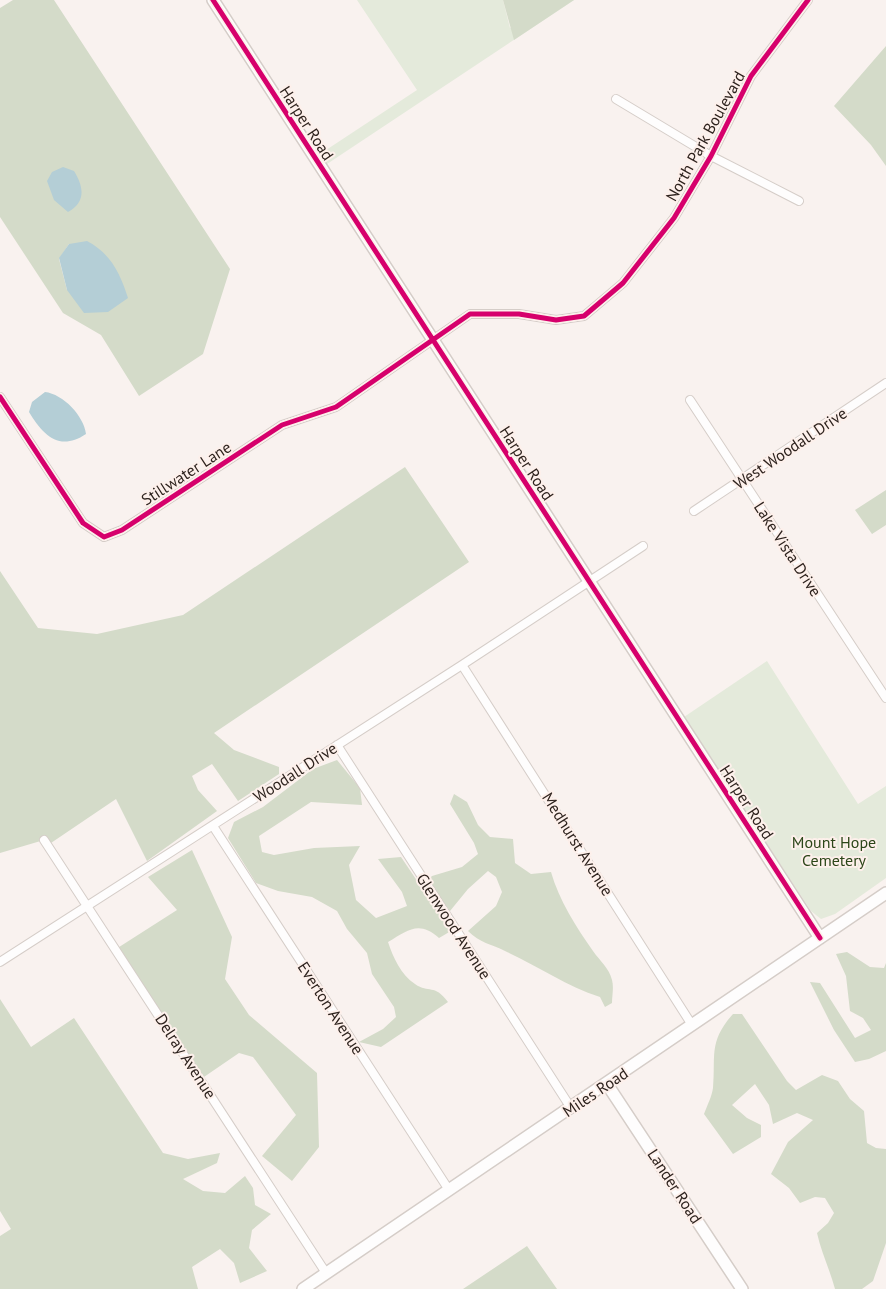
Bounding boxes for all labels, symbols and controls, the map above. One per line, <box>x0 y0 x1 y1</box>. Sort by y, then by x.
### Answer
street label: North Park Boulevard <box>661 67 749 205</box>
street label: Harper Road <box>276 82 338 164</box>
street label: West Woodall Drive <box>729 403 851 493</box>
street label: Harper Road <box>496 422 558 504</box>
street label: Stillwater Lane <box>137 437 235 509</box>
street label: Lake Vista Drive <box>750 498 826 600</box>
street label: Woodall Drive <box>249 738 341 806</box>
street label: Harper Road <box>716 761 778 843</box>
street label: Medhurst Avenue <box>538 789 618 899</box>
park label: Mount Hope Cemetery <box>792 832 876 870</box>
street label: Glenwood Avenue <box>412 869 496 983</box>
street label: Everton Avenue <box>294 958 368 1058</box>
street label: Delray Avenue <box>151 1010 221 1102</box>
street label: Miles Road <box>558 1063 632 1121</box>
street label: Lander Road <box>643 1145 707 1227</box>

